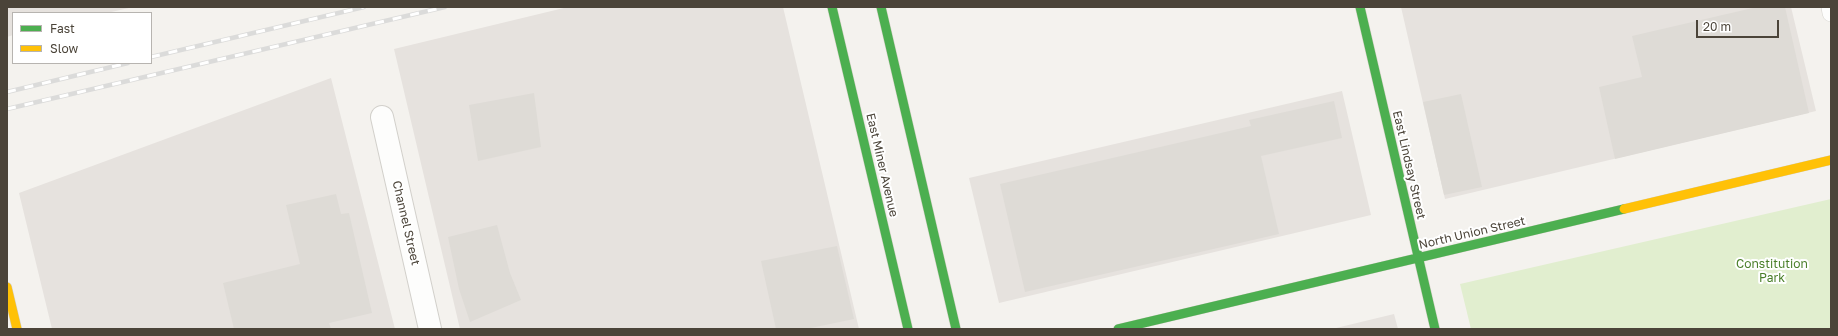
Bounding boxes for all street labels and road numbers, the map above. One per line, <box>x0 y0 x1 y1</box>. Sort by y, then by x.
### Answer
street label: East Lindsay Street <box>1389 109 1429 221</box>
street label: East Miner Avenue <box>863 112 901 218</box>
street label: Channel Street <box>389 179 423 267</box>
street label: North Union Street <box>1417 214 1527 252</box>

